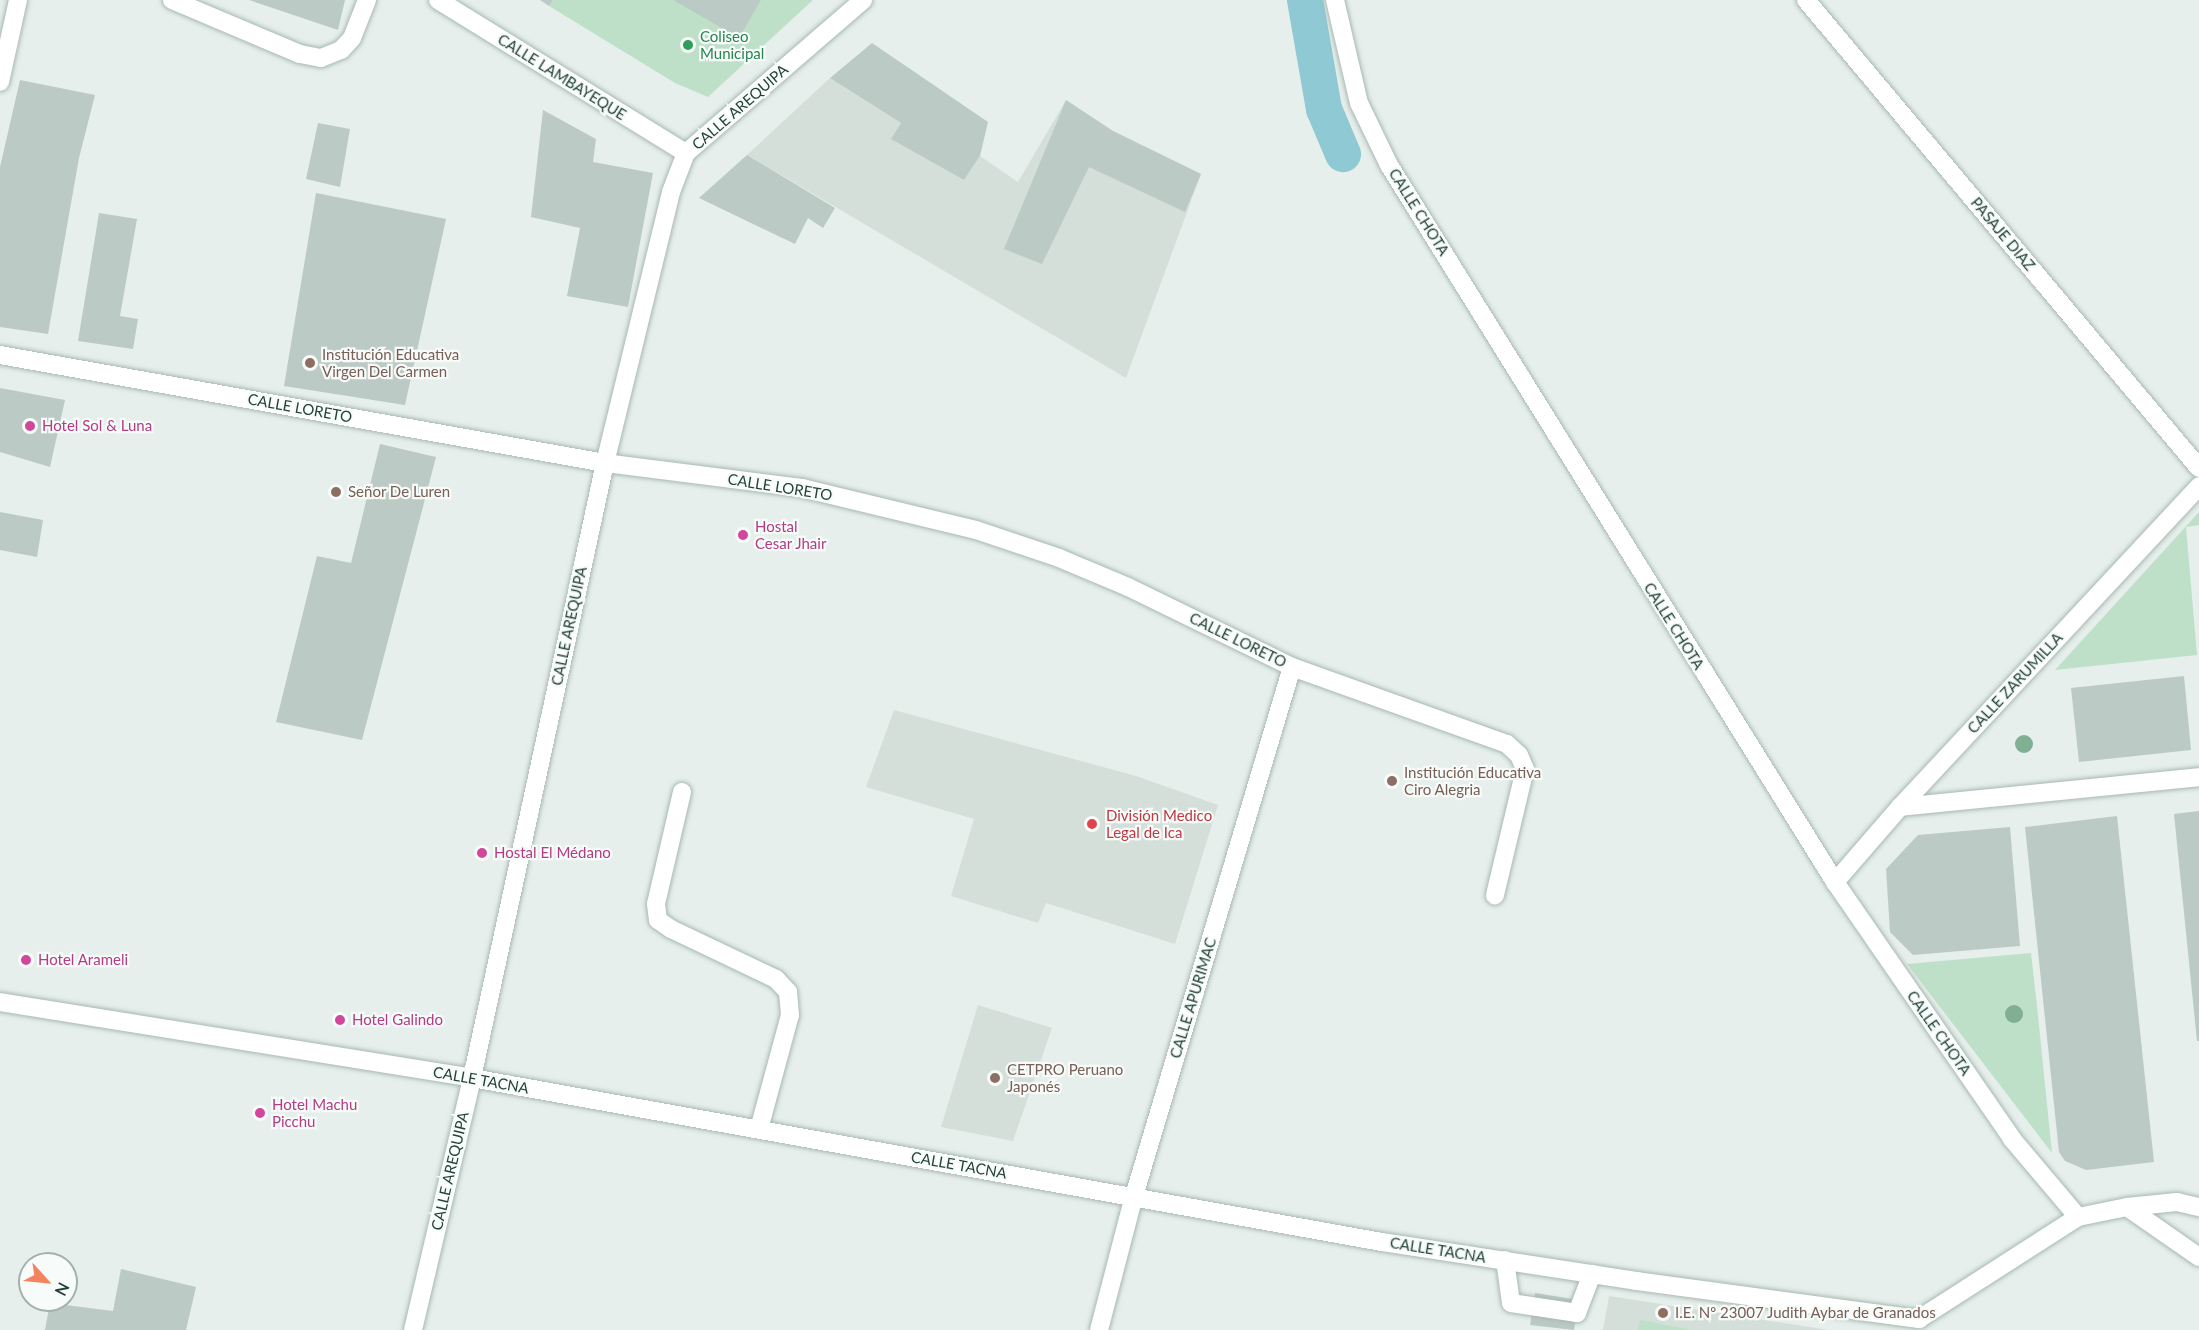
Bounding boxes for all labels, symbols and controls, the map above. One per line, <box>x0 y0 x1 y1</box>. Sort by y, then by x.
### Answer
place label: Coliseo Municipal <box>700 27 764 62</box>
street label: CALLE LAMBAYEQUE <box>494 30 630 124</box>
marker: Coliseo Municipal <box>681 38 695 52</box>
street label: CALLE AREQUIPA <box>688 60 792 154</box>
street label: CALLE CHOTA <box>1385 165 1453 259</box>
street label: PASAJE DIAZ <box>1967 194 2039 274</box>
place label: Institución Educativa Virgen Del Carmen <box>322 345 459 380</box>
marker: Institución Educativa Virgen Del Carmen <box>303 356 317 370</box>
street label: CALLE LORETO <box>246 390 354 426</box>
place label: Hotel Sol & Luna <box>42 417 152 435</box>
marker: Hotel Sol & Luna <box>23 419 37 433</box>
street label: CALLE LORETO <box>726 470 834 504</box>
place label: Señor De Luren <box>348 483 450 501</box>
marker: Señor De Luren <box>329 485 343 499</box>
place label: Hostal Cesar Jhair <box>755 517 827 552</box>
marker: Hostal Cesar Jhair <box>736 528 750 542</box>
street label: CALLE AREQUIPA <box>548 565 590 687</box>
street label: CALLE CHOTA <box>1640 579 1708 673</box>
street label: CALLE LORETO <box>1187 609 1289 671</box>
street label: CALLE ZARUMILLA <box>1964 629 2066 737</box>
place label: Institución Educativa Ciro Alegria <box>1404 763 1541 798</box>
marker: Institución Educativa Ciro Alegria <box>1385 774 1399 788</box>
place label: División Medico Legal de Ica <box>1106 806 1212 841</box>
marker: División Medico Legal de Ica <box>1083 815 1101 833</box>
place label: Hostal El Médano <box>494 844 611 862</box>
marker: Hostal El Médano <box>475 846 489 860</box>
street label: CALLE APURIMAC <box>1166 935 1220 1061</box>
place label: Hotel Arameli <box>38 951 129 969</box>
marker: Hotel Arameli <box>19 953 33 967</box>
street label: CALLE CHOTA <box>1903 987 1975 1079</box>
place label: Hotel Galindo <box>352 1011 443 1029</box>
marker: Hotel Galindo <box>333 1013 347 1027</box>
place label: CETPRO Peruano Japonés <box>1007 1060 1123 1095</box>
street label: CALLE TACNA <box>431 1063 531 1097</box>
marker: CETPRO Peruano Japonés <box>988 1071 1002 1085</box>
place label: Hotel Machu Picchu <box>272 1095 357 1130</box>
marker: Hotel Machu Picchu <box>253 1106 267 1120</box>
street label: CALLE AREQUIPA <box>428 1110 472 1232</box>
street label: CALLE TACNA <box>909 1148 1009 1182</box>
street label: CALLE TACNA <box>1388 1233 1488 1267</box>
north arrow <box>18 1252 78 1312</box>
text: N <box>51 1280 74 1299</box>
place label: I.E. Nº 23007 Judith Aybar de Granados <box>1675 1304 1937 1322</box>
marker: I.E. Nº 23007 Judith Aybar de Granados <box>1656 1306 1670 1320</box>

